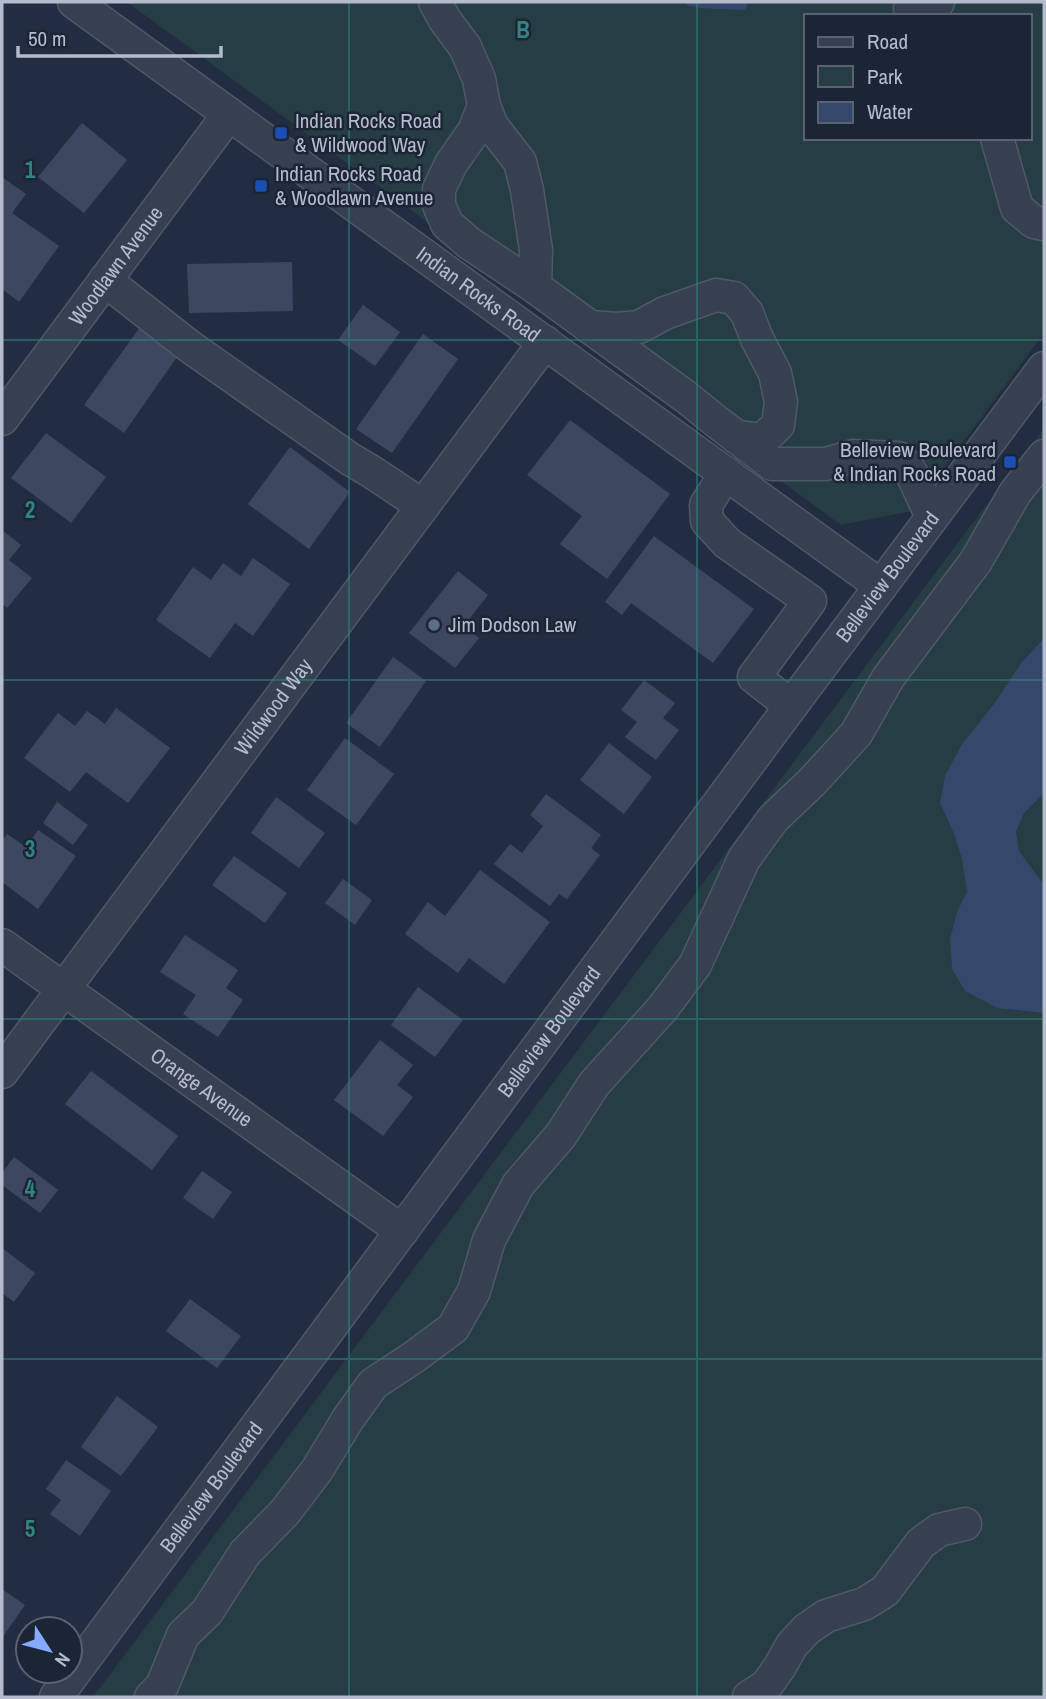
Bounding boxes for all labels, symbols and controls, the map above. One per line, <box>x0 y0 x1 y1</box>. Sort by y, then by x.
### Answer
scale bar <box>18 14 220 58</box>
text: B <box>516 14 530 45</box>
legend <box>804 14 1032 140</box>
text: 50 m <box>28 24 66 53</box>
text: Road <box>867 27 908 56</box>
text: Park <box>867 62 903 91</box>
text: Water <box>867 97 913 126</box>
place label: Indian Rocks Road & Wildwood Way <box>295 106 441 159</box>
marker: Indian Rocks Road & Wildwood Way <box>273 125 289 141</box>
text: 1 <box>25 154 36 185</box>
place label: Indian Rocks Road & Woodlawn Avenue <box>275 159 433 212</box>
marker: Indian Rocks Road & Woodlawn Avenue <box>253 178 269 194</box>
street label: Woodlawn Avenue <box>62 200 170 331</box>
street label: Indian Rocks Road <box>411 239 546 349</box>
place label: Belleview Boulevard & Indian Rocks Road <box>833 435 996 488</box>
marker: Belleview Boulevard & Indian Rocks Road <box>1002 454 1018 470</box>
text: 2 <box>25 494 35 525</box>
street label: Belleview Boulevard <box>829 505 946 648</box>
place label: Jim Dodson Law <box>448 610 577 639</box>
marker: Jim Dodson Law <box>426 617 442 633</box>
street label: Wildwood Way <box>227 652 319 761</box>
text: 3 <box>25 833 35 864</box>
street label: Belleview Boulevard <box>491 960 607 1103</box>
street label: Orange Avenue <box>145 1041 259 1134</box>
text: 4 <box>25 1173 36 1204</box>
street label: Belleview Boulevard <box>153 1416 269 1558</box>
text: 5 <box>25 1513 35 1544</box>
north arrow <box>14 1615 84 1685</box>
text: N <box>49 1648 77 1672</box>

